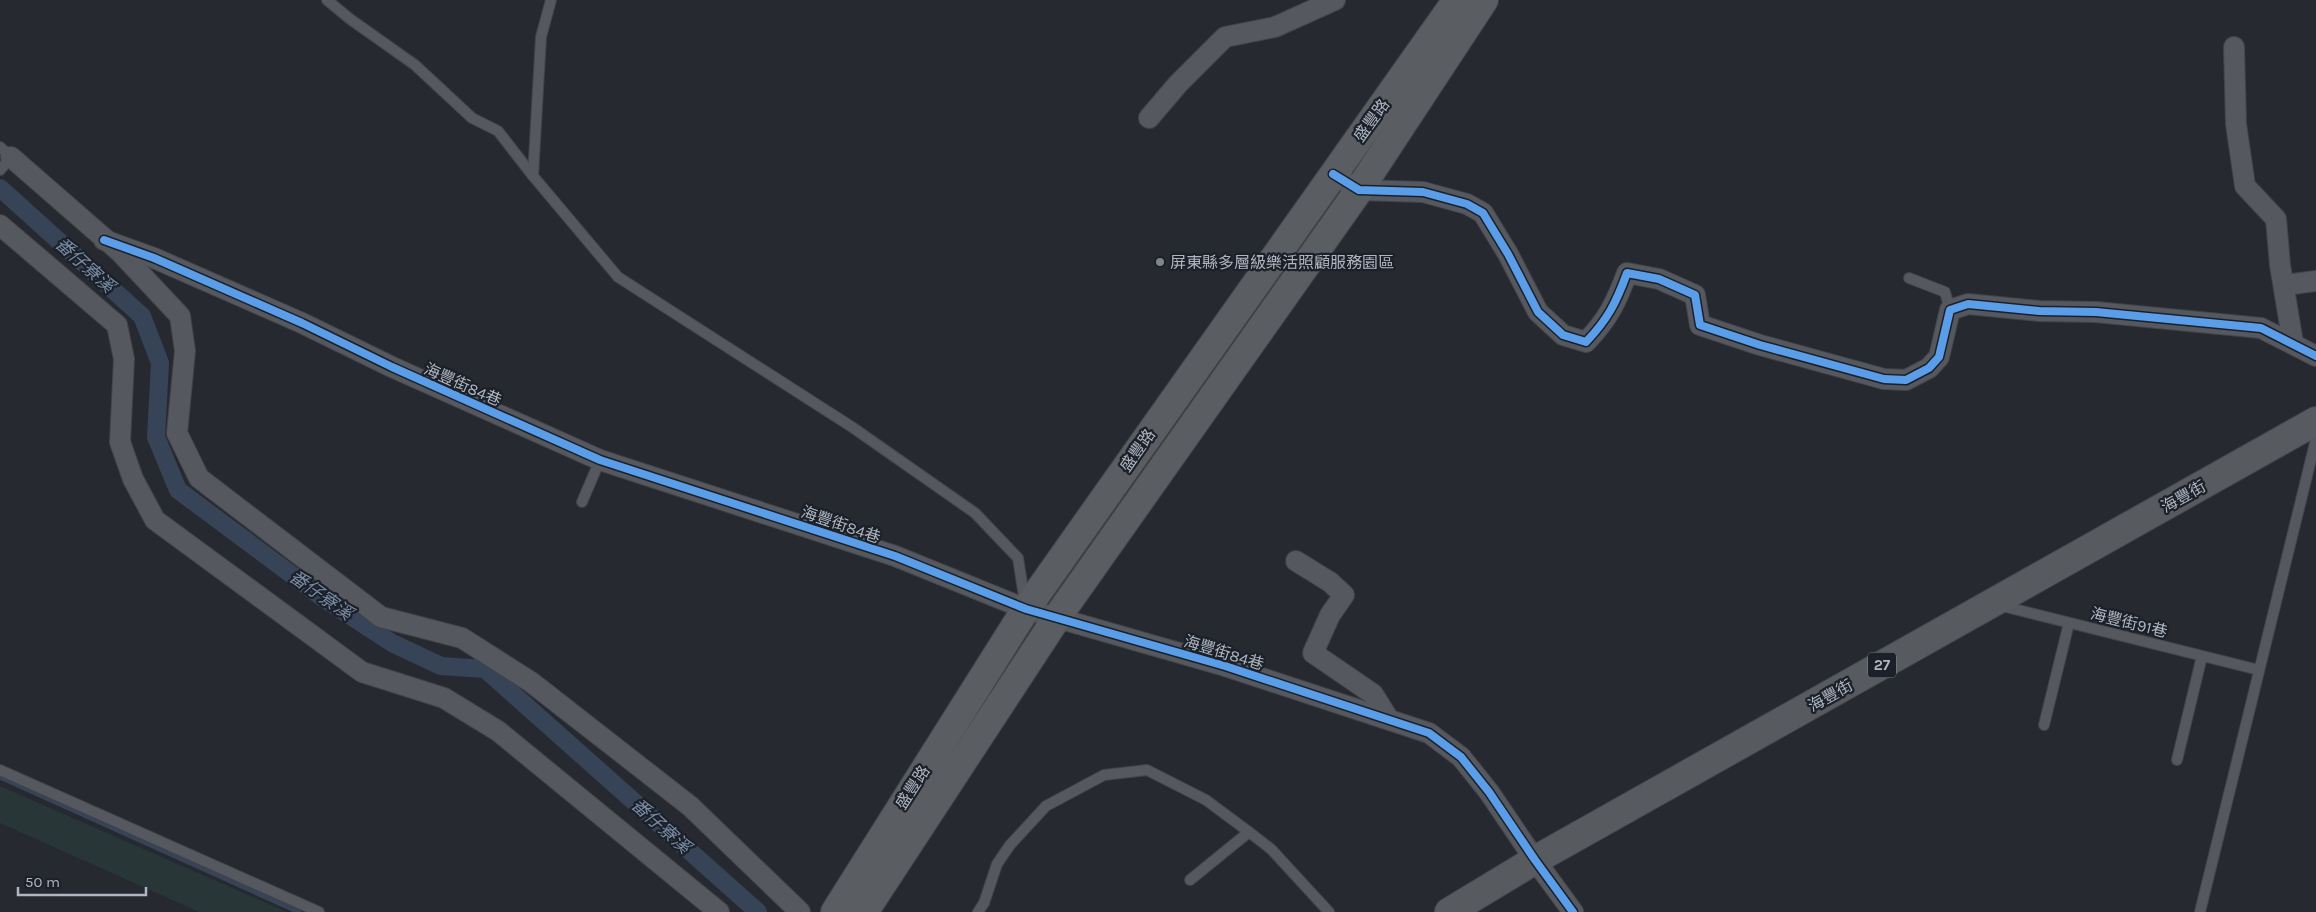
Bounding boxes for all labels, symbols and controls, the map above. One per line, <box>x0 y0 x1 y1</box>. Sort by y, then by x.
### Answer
street label: 盛豐路 <box>1350 95 1393 145</box>
water label: 番仔寮溪 <box>51 233 121 299</box>
place label: 屏東縣多層級樂活照顧服務園區 <box>1170 253 1394 272</box>
marker: 屏東縣多層級樂活照顧服務園區 <box>1154 256 1166 268</box>
street label: 海豐街84巷 <box>421 359 504 410</box>
street label: 盛豐路 <box>1116 425 1159 475</box>
street label: 海豐街 <box>2158 476 2209 516</box>
street label: 海豐街84巷 <box>799 502 883 547</box>
water label: 番仔寮溪 <box>285 565 359 626</box>
street label: 海豐街91巷 <box>2088 604 2169 641</box>
street label: 海豐街84巷 <box>1181 631 1266 674</box>
road number: 27 <box>1868 652 1896 678</box>
street label: 海豐街 <box>1805 675 1856 715</box>
street label: 盛豐路 <box>891 762 933 813</box>
water label: 番仔寮溪 <box>627 794 697 860</box>
scale bar <box>18 864 145 896</box>
text: 50 m <box>25 873 60 891</box>

